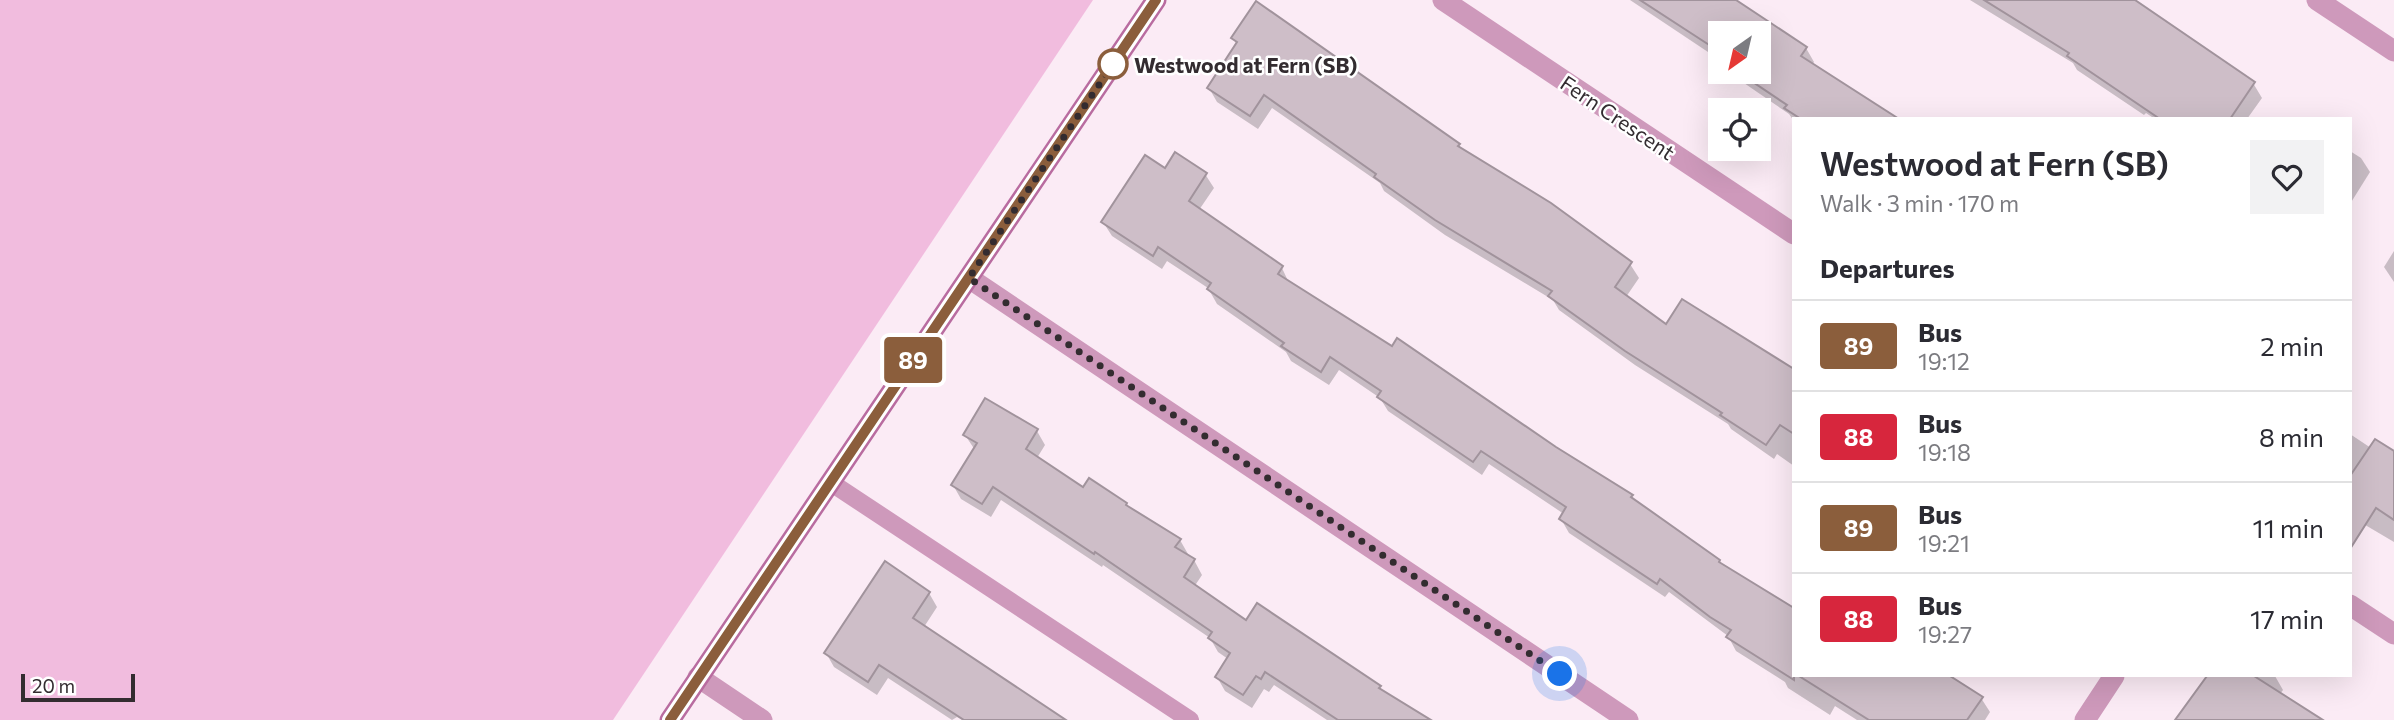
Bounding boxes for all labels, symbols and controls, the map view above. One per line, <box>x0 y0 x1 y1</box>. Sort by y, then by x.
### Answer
north arrow <box>1708 21 1771 84</box>
map controls <box>1708 21 1771 161</box>
marker: Westwood at Fern (SB) <box>1098 49 1128 79</box>
place label: Westwood at Fern (SB) <box>1134 52 1357 77</box>
street label: Fern Crescent <box>1556 70 1680 164</box>
button: locate <box>1708 98 1771 161</box>
button: heart <box>2250 140 2324 214</box>
text: Westwood at Fern (SB) <box>1820 142 2169 183</box>
text: Walk · 3 min · 170 m <box>1820 189 2019 217</box>
text: Departures <box>1820 252 1955 283</box>
text: Bus <box>1918 316 1962 347</box>
text: 2 min <box>2260 330 2324 361</box>
text: 89 <box>1844 331 1873 360</box>
line badge: 89 <box>881 337 944 383</box>
text: 89 <box>898 345 928 374</box>
text: 19:12 <box>1918 347 1970 375</box>
text: Bus <box>1918 407 1962 438</box>
text: 8 min <box>2259 421 2324 452</box>
text: 88 <box>1844 422 1873 451</box>
text: 19:18 <box>1918 438 1971 466</box>
text: Bus <box>1918 498 1962 529</box>
text: 11 min <box>2253 512 2324 543</box>
text: 89 <box>1844 513 1873 542</box>
text: 19:21 <box>1918 529 1970 557</box>
text: Bus <box>1918 589 1962 620</box>
text: 17 min <box>2250 603 2324 634</box>
text: 88 <box>1844 604 1873 633</box>
text: 19:27 <box>1918 620 1972 648</box>
your location <box>1542 656 1577 691</box>
scale bar <box>21 671 135 703</box>
text: 20 m <box>32 674 75 697</box>

